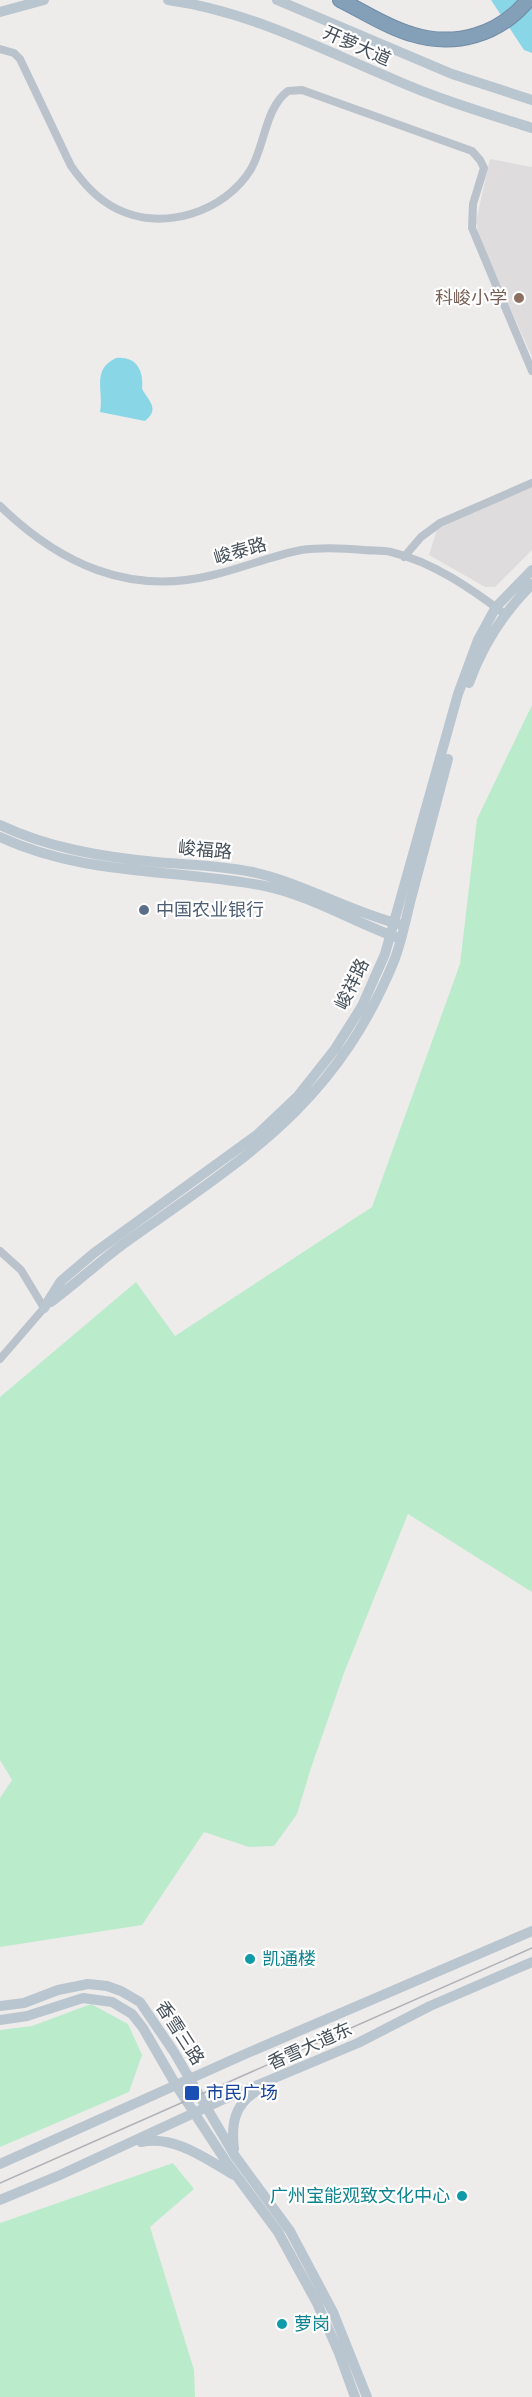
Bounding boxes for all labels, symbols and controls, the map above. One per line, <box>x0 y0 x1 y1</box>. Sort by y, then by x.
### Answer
street label: 开萝大道 <box>320 20 395 71</box>
place label: 科峻小学 <box>435 286 507 309</box>
marker: 科峻小学 <box>512 291 526 305</box>
street label: 峻泰路 <box>211 532 269 569</box>
street label: 峻福路 <box>177 836 233 863</box>
place label: 中国农业银行 <box>156 898 264 921</box>
marker: 中国农业银行 <box>137 903 151 917</box>
street label: 峻祥路 <box>329 954 374 1013</box>
place label: 凯通楼 <box>262 1947 316 1970</box>
marker: 凯通楼 <box>243 1952 257 1966</box>
street label: 香雪三路 <box>151 1996 210 2069</box>
street label: 香雪大道东 <box>264 2017 356 2074</box>
place label: 市民广场 <box>206 2081 278 2104</box>
marker: 市民广场 <box>183 2084 201 2102</box>
place label: 广州宝能观致文化中心 <box>270 2184 450 2207</box>
marker: 广州宝能观致文化中心 <box>455 2189 469 2203</box>
place label: 萝岗 <box>294 2312 330 2335</box>
marker: 萝岗 <box>275 2317 289 2331</box>

